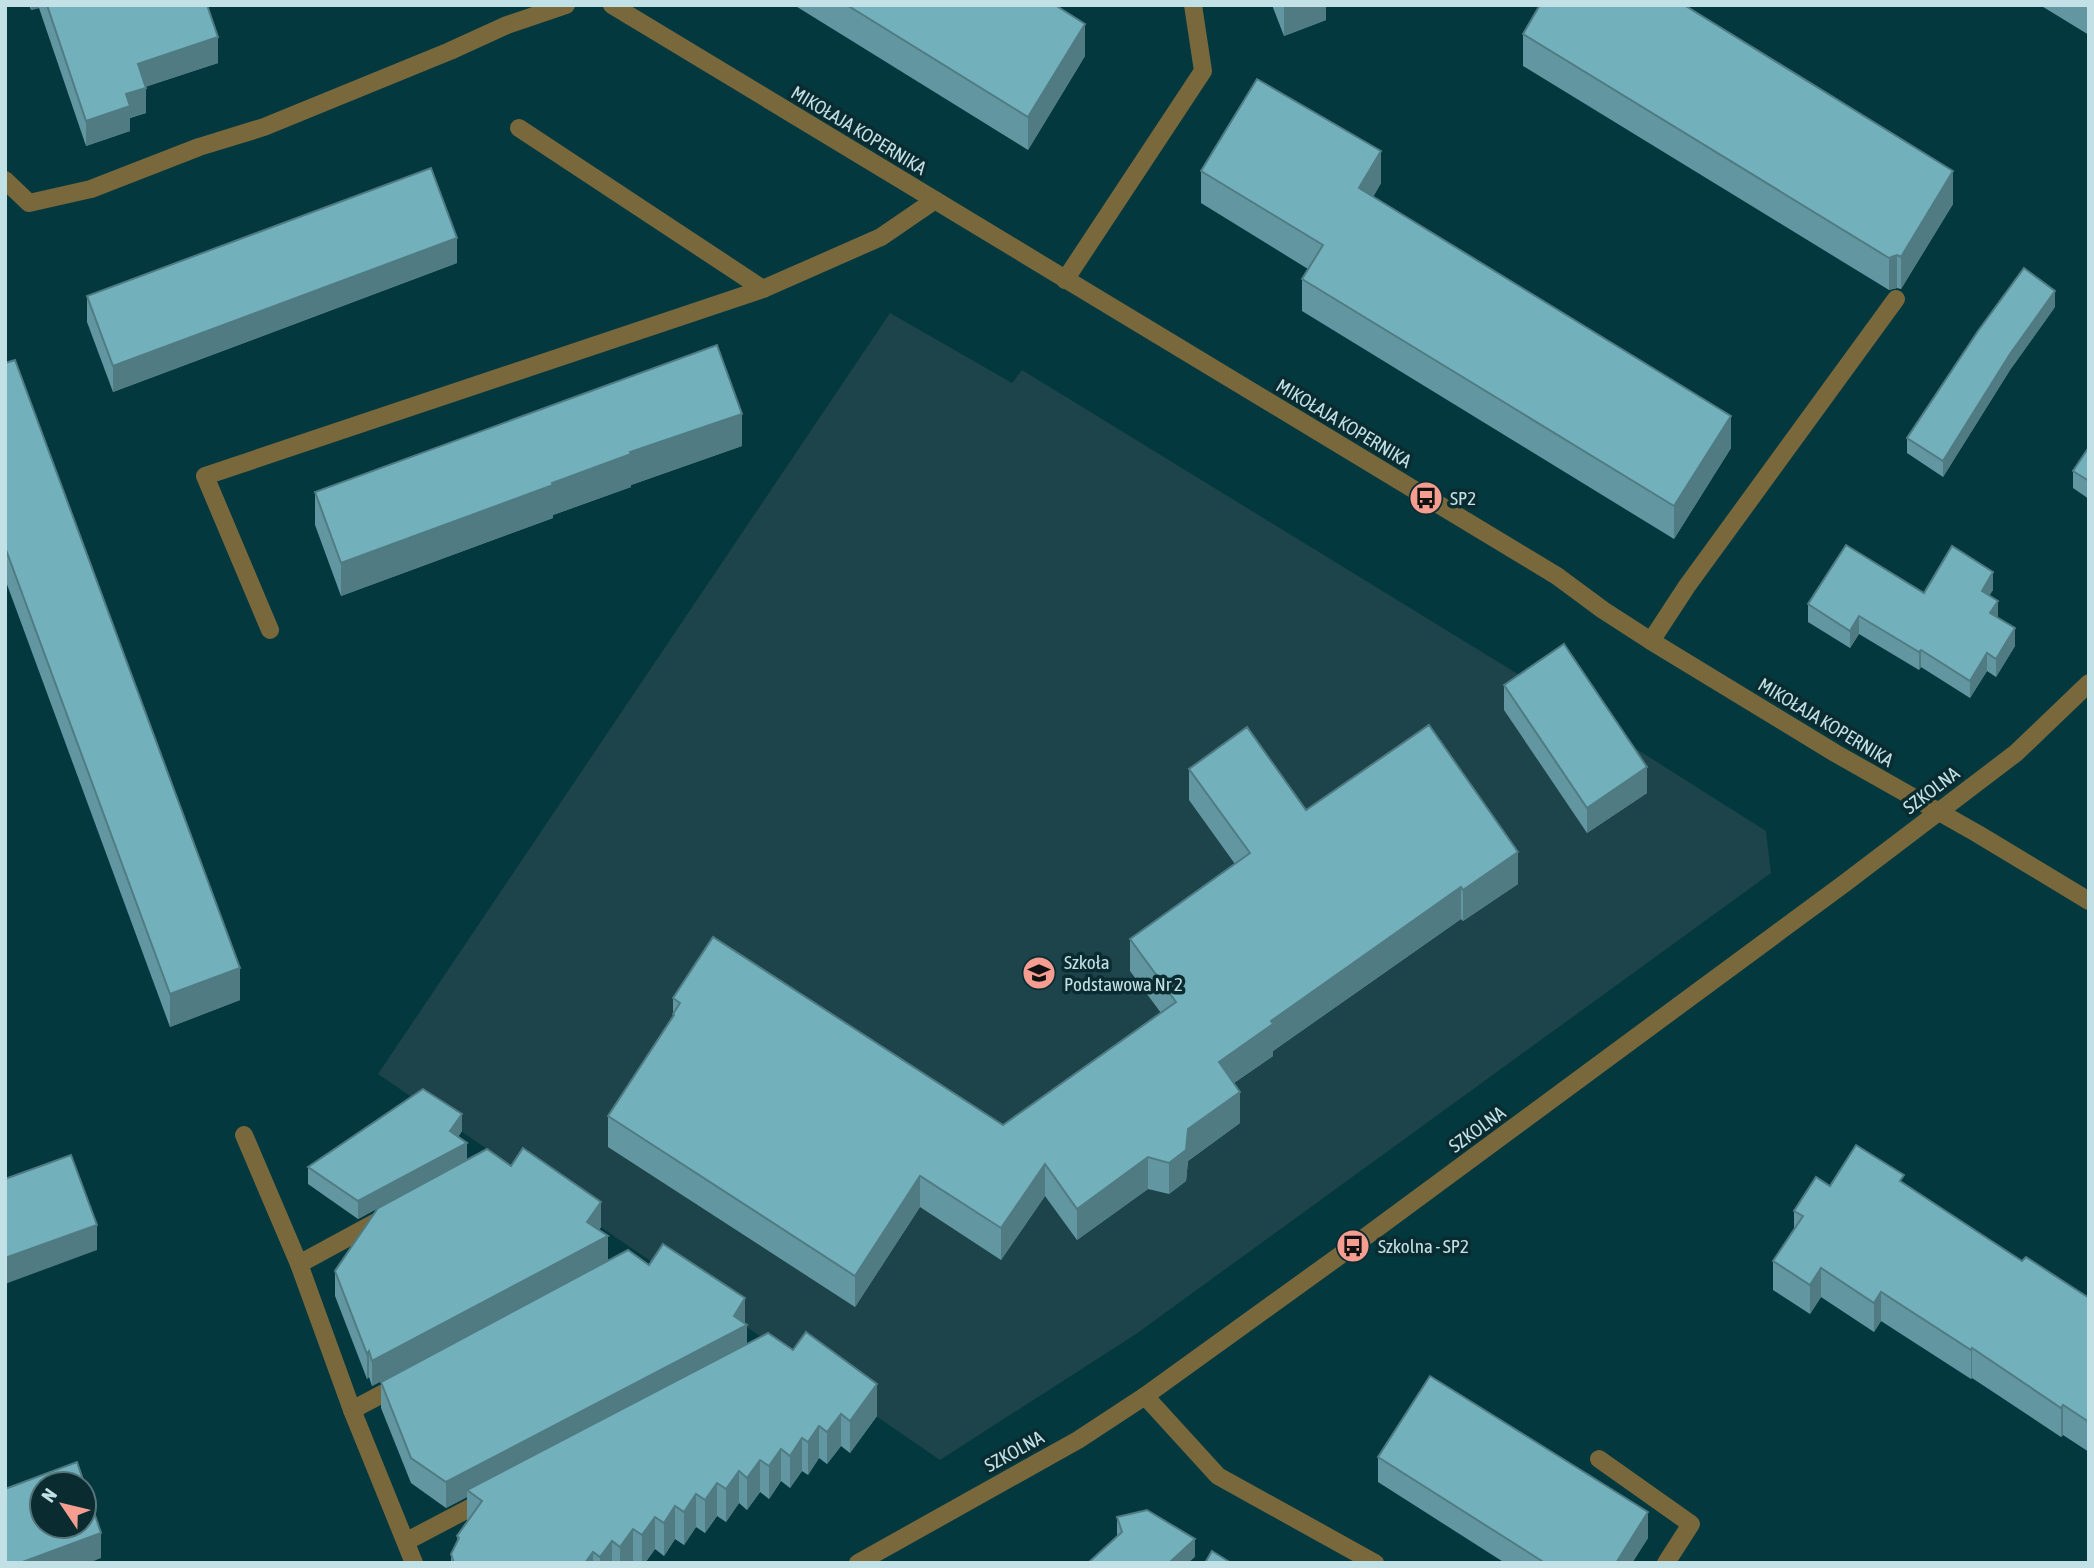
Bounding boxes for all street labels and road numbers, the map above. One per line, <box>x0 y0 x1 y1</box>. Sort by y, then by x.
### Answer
street label: MIKOŁAJA KOPERNIKA <box>788 81 931 179</box>
street label: MIKOŁAJA KOPERNIKA <box>1273 374 1416 472</box>
street label: MIKOŁAJA KOPERNIKA <box>1755 673 1898 771</box>
street label: SZKOLNA <box>1899 761 1964 818</box>
street label: SZKOLNA <box>1445 1101 1510 1157</box>
street label: SZKOLNA <box>981 1425 1048 1476</box>

